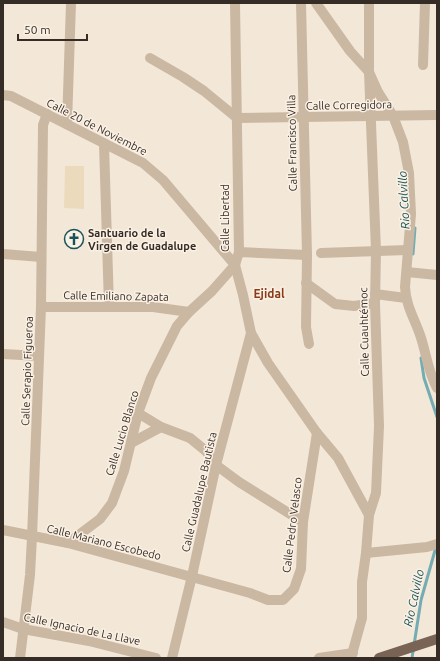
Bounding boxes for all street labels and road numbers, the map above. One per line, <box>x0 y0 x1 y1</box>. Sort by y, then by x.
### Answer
street label: Calle Francisco Villa <box>285 95 299 191</box>
street label: Calle 20 de Noviembre <box>45 96 149 158</box>
street label: Calle Corregidora <box>306 98 392 112</box>
street label: Calle Libertad <box>219 184 231 252</box>
street label: Calle Cuauhtémoc <box>357 287 371 377</box>
street label: Calle Emiliano Zapata <box>63 289 169 303</box>
street label: Calle Serapio Figueroa <box>19 316 35 426</box>
street label: Calle Lucio Blanco <box>103 389 141 477</box>
street label: Calle Guadalupe Bautista <box>179 431 219 553</box>
street label: Calle Pedro Velasco <box>280 477 304 573</box>
street label: Calle Mariano Escobedo <box>46 522 162 562</box>
street label: Calle Ignacio de La Llave <box>23 611 141 647</box>

